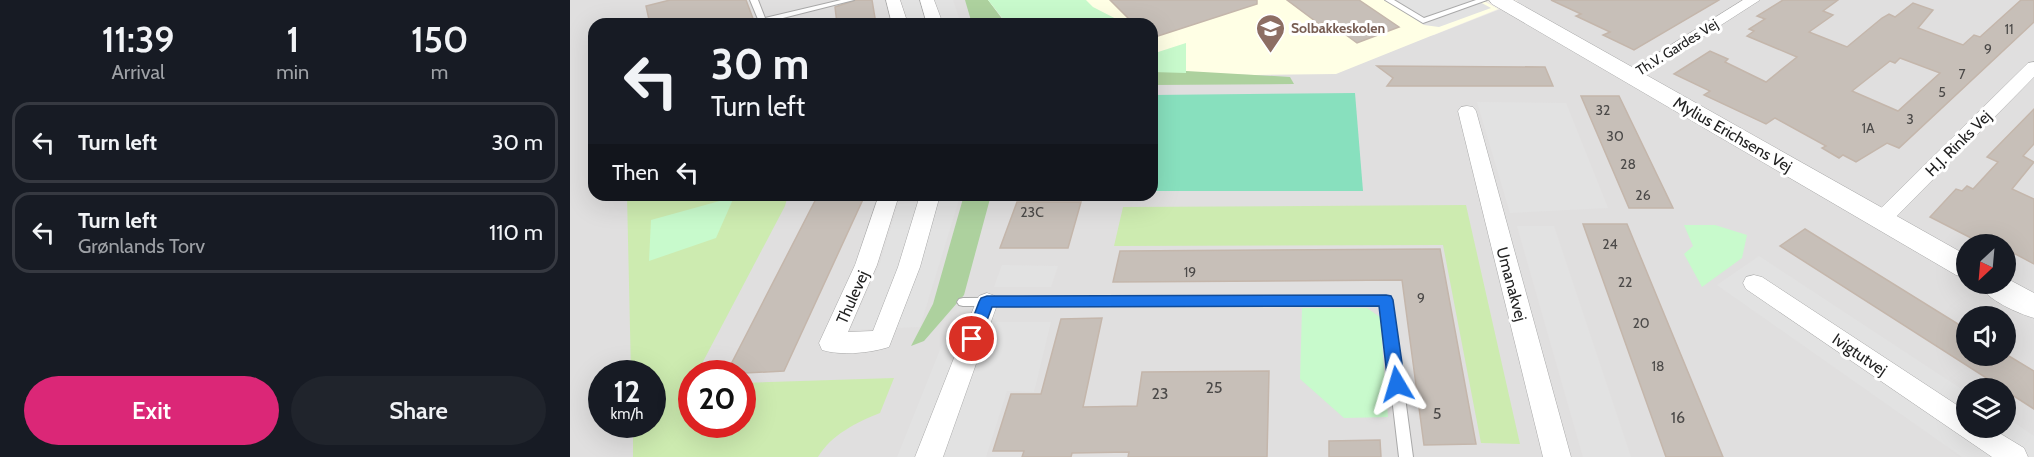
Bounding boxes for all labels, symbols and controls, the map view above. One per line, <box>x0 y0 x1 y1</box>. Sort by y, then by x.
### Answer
school or university icon: Solbakkeskolen <box>1254 12 1286 54</box>
street label: Th.V. Gardes Vej <box>1633 15 1721 79</box>
text: 11:39 <box>102 17 175 61</box>
text: 1 <box>286 17 299 61</box>
text: 150 <box>411 17 468 61</box>
place label: Solbakkeskolen <box>1291 19 1385 37</box>
house number: 11 <box>2004 20 2014 38</box>
text: 30 m <box>711 38 809 90</box>
house number: 9 <box>1984 40 1992 58</box>
icon: left <box>612 42 690 120</box>
text: Arrival <box>112 60 165 84</box>
text: min <box>276 60 309 84</box>
text: m <box>431 60 448 84</box>
house number: 7 <box>1958 65 1966 83</box>
house number: 5 <box>1938 83 1946 101</box>
text: Turn left <box>711 90 805 123</box>
street label: Mylius Erichsens Vej <box>1670 93 1796 176</box>
house number: 32 <box>1596 101 1610 119</box>
street label: H.J. Rinks Vej <box>1921 106 1995 180</box>
house number: 3 <box>1906 110 1914 128</box>
house number: 1A <box>1861 119 1875 137</box>
icon: left <box>27 126 60 159</box>
house number: 30 <box>1606 127 1624 145</box>
text: Turn left <box>78 129 157 156</box>
text: 30 m <box>491 129 543 156</box>
house number: 28 <box>1620 155 1636 173</box>
icon: left <box>671 156 704 189</box>
text: Then <box>612 159 659 186</box>
house number: 26 <box>1635 186 1651 204</box>
house number: 23C <box>1020 203 1044 221</box>
text: Turn left <box>78 207 157 234</box>
icon: left <box>27 216 60 249</box>
text: 110 m <box>489 219 543 246</box>
text: Grønlands Torv <box>78 234 205 258</box>
north arrow <box>1956 234 2016 294</box>
map controls <box>1956 234 2016 438</box>
house number: 24 <box>1602 235 1618 253</box>
street label: Umanakvej <box>1492 245 1531 323</box>
house number: 19 <box>1184 263 1196 281</box>
street label: Thulevej <box>832 267 873 327</box>
house number: 22 <box>1618 273 1632 291</box>
house number: 9 <box>1417 289 1425 307</box>
button: sound <box>1956 306 2016 366</box>
pin <box>946 313 997 364</box>
house number: 20 <box>1632 314 1650 332</box>
icon: arrive <box>955 322 988 355</box>
street label: Ivigtutvej <box>1829 329 1891 380</box>
position arrow <box>1365 352 1429 416</box>
house number: 18 <box>1651 357 1665 375</box>
speed limit sign: 20 <box>678 360 756 438</box>
text: 12 <box>614 373 640 410</box>
button: Exit <box>24 376 279 445</box>
button: Share <box>291 376 546 445</box>
house number: 25 <box>1205 378 1223 397</box>
button: layers <box>1956 378 2016 438</box>
house number: 23 <box>1151 384 1169 403</box>
house number: 5 <box>1433 404 1441 423</box>
text: km/h <box>611 405 643 423</box>
house number: 16 <box>1671 408 1685 427</box>

